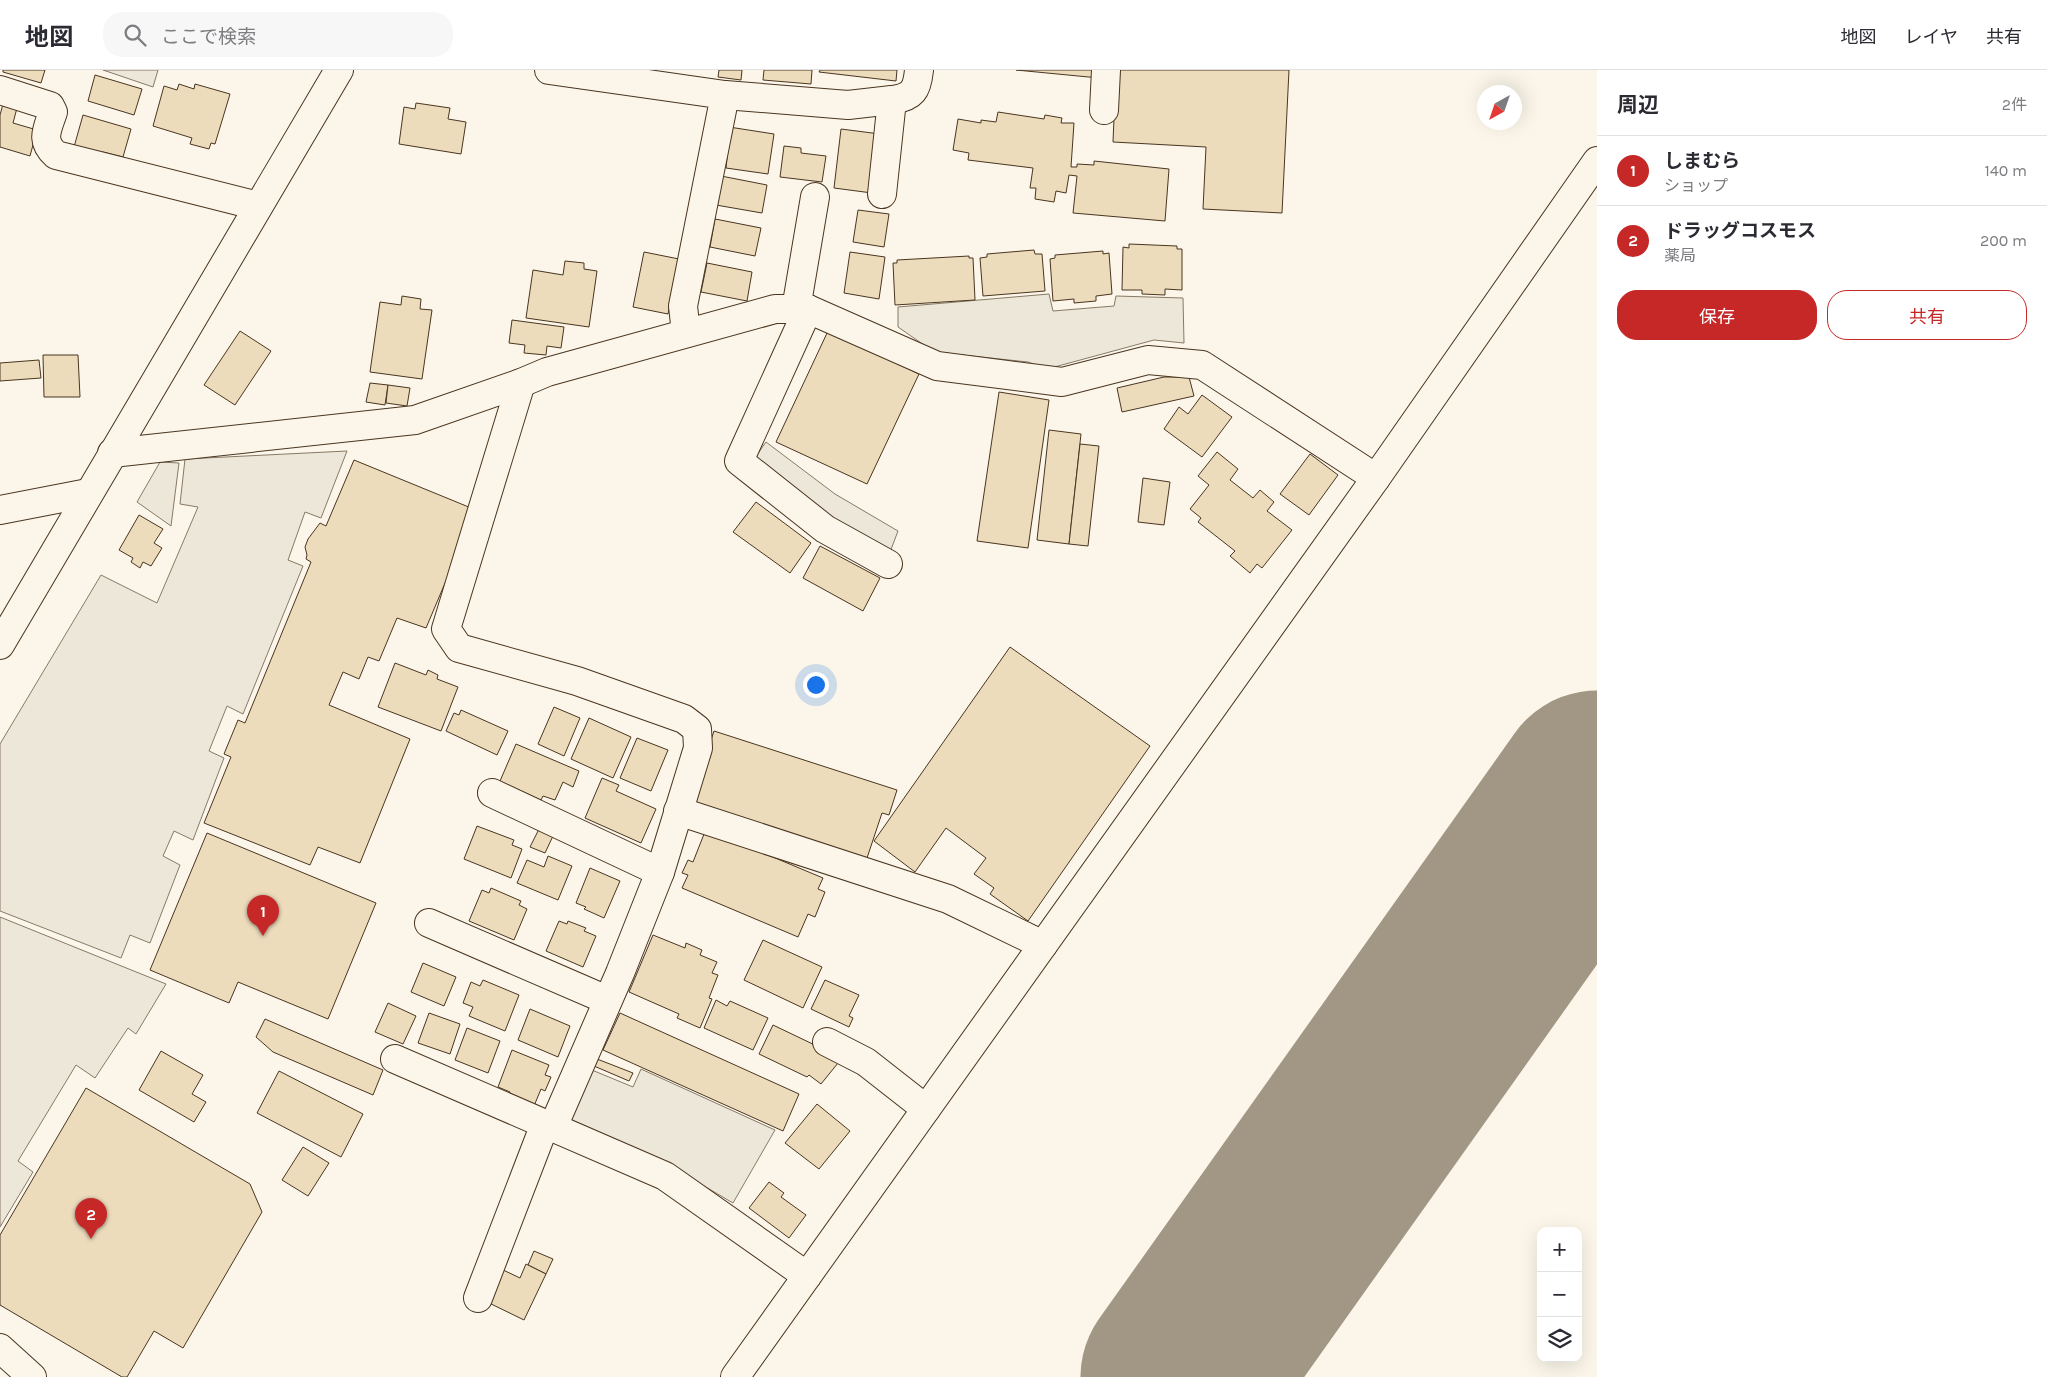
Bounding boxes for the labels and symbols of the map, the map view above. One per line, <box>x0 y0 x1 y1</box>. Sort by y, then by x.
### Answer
north arrow <box>1477 85 1522 130</box>
your location <box>803 672 829 698</box>
pin: 1 <box>247 895 279 936</box>
pin: 2 <box>75 1198 107 1239</box>

